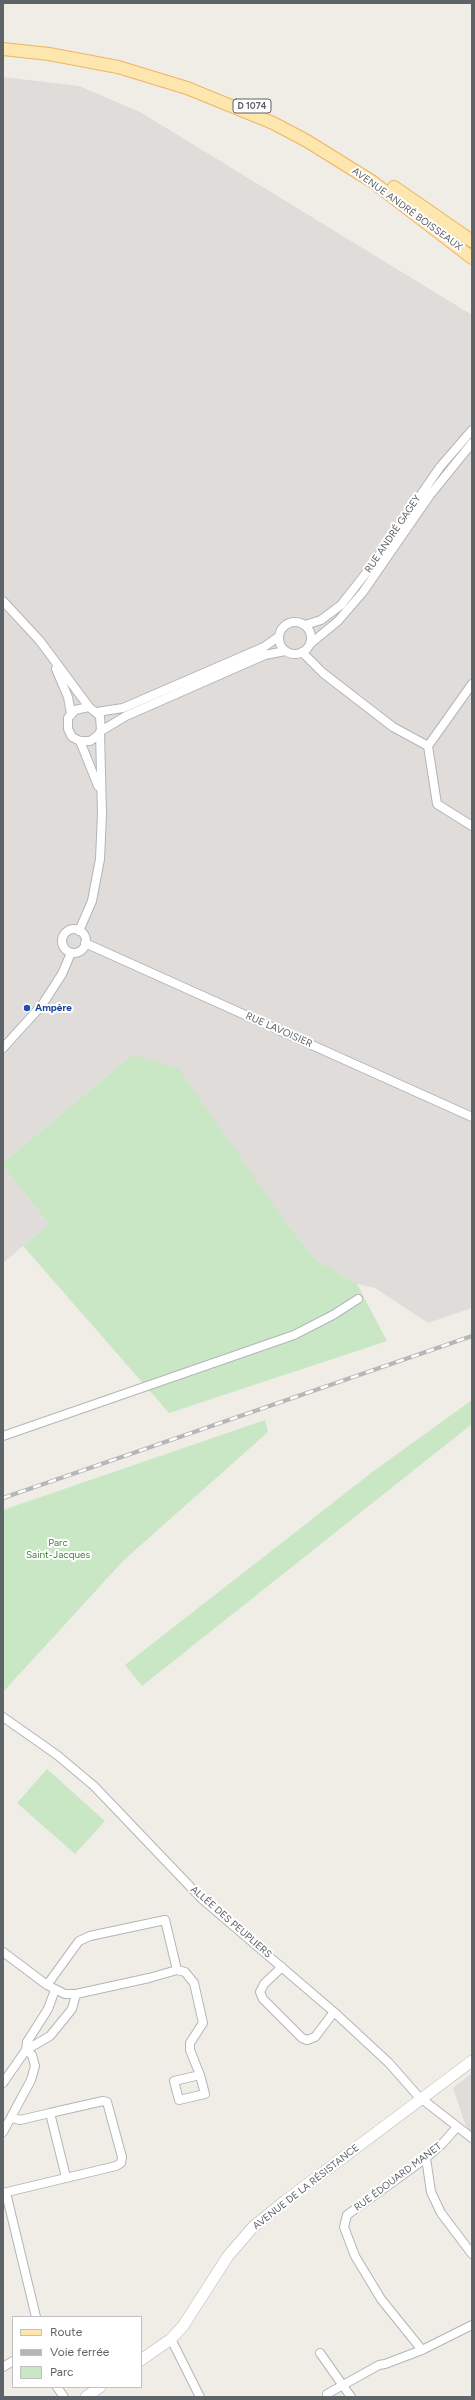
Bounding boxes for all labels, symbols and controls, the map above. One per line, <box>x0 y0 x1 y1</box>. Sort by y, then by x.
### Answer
road number: D 1074 <box>233 99 271 113</box>
street label: AVENUE ANDRÉ BOISSEAUX <box>350 165 464 253</box>
street label: RUE ANDRÉ GAGEY <box>362 493 424 575</box>
place label: Ampère <box>35 1002 72 1014</box>
marker: Ampère <box>22 1003 32 1013</box>
street label: RUE LAVOISIER <box>244 1010 314 1050</box>
park label: Parc Saint-Jacques <box>26 1537 90 1560</box>
street label: ALLÉE DES PEUPLIERS <box>188 1883 274 1961</box>
street label: RUE ÉDOUARD MANET <box>352 2140 444 2214</box>
street label: AVENUE DE LA RÉSISTANCE <box>250 2142 362 2232</box>
legend <box>12 2316 142 2388</box>
text: Route <box>50 2325 82 2339</box>
text: Voie ferrée <box>50 2345 109 2359</box>
text: Parc <box>50 2365 74 2379</box>

